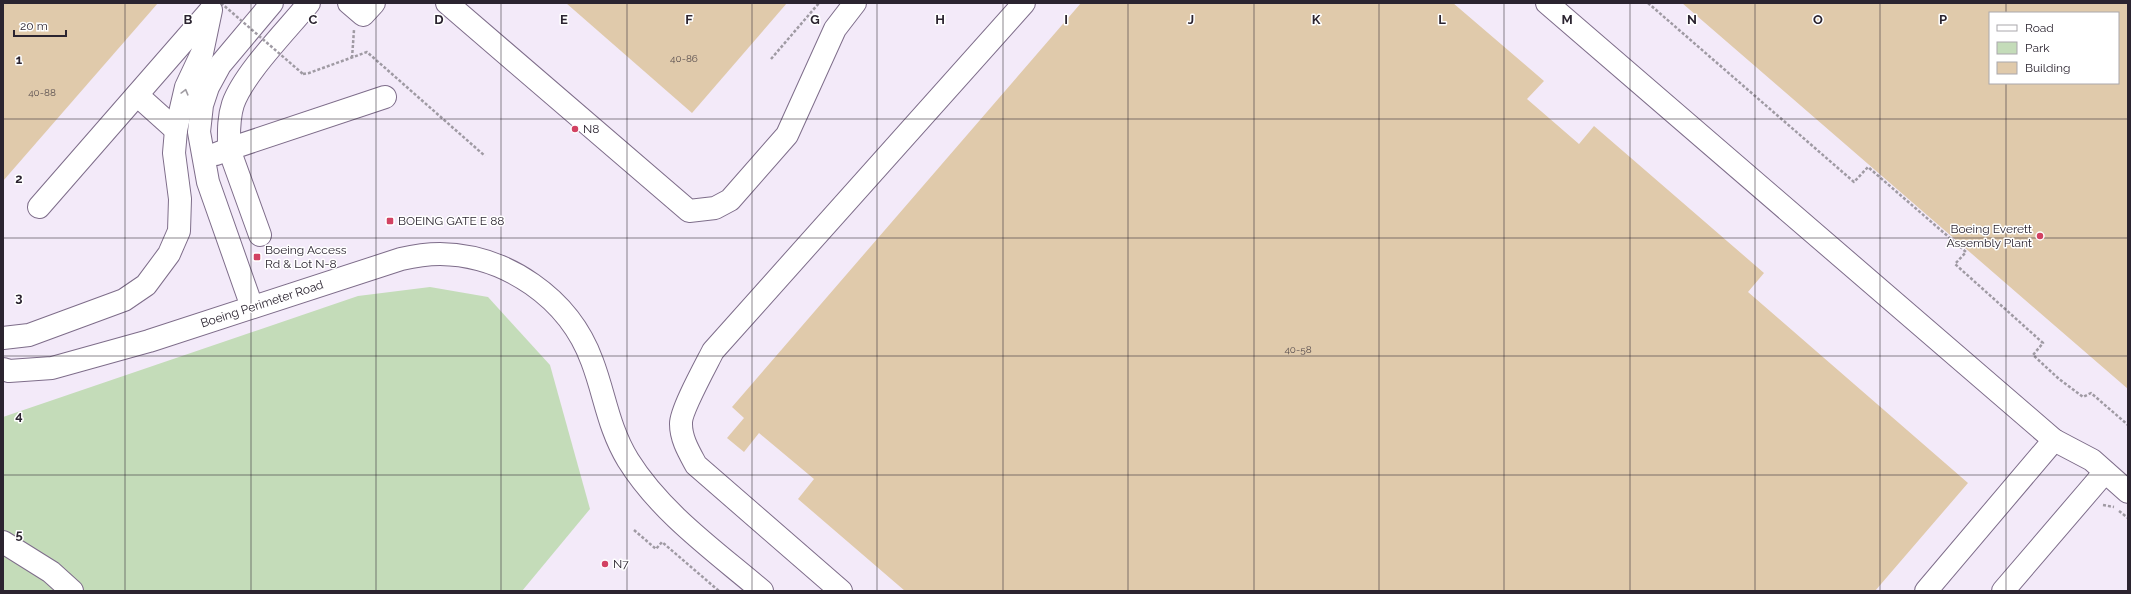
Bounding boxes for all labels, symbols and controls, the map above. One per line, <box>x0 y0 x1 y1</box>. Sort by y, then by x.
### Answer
scale bar <box>14 12 66 38</box>
text: B <box>184 12 193 27</box>
text: C <box>309 12 318 27</box>
text: D <box>434 12 444 27</box>
text: E <box>560 12 568 27</box>
text: F <box>685 12 693 27</box>
text: G <box>810 12 820 27</box>
text: H <box>935 12 945 27</box>
text: I <box>1064 12 1068 27</box>
text: J <box>1188 12 1194 27</box>
text: K <box>1312 12 1321 27</box>
text: L <box>1438 12 1446 27</box>
text: M <box>1561 12 1573 27</box>
text: N <box>1687 12 1697 27</box>
text: O <box>1813 12 1823 27</box>
text: P <box>1939 12 1947 27</box>
legend <box>1989 12 2119 84</box>
text: 20 m <box>20 19 48 33</box>
text: Road <box>2025 21 2054 35</box>
text: Park <box>2025 41 2050 55</box>
text: 1 <box>16 52 23 67</box>
house number: 40-86 <box>670 53 698 64</box>
text: Building <box>2025 61 2071 75</box>
house number: 40-88 <box>28 87 56 98</box>
one-way arrow <box>180 89 188 95</box>
place label: N8 <box>583 122 599 136</box>
marker: N8 <box>570 124 580 134</box>
text: 2 <box>15 171 23 186</box>
place label: BOEING GATE E 88 <box>398 214 504 228</box>
marker: BOEING GATE E 88 <box>385 216 395 226</box>
place label: Boeing Everett Assembly Plant <box>1946 222 2032 250</box>
marker: Boeing Everett Assembly Plant <box>2035 231 2045 241</box>
place label: Boeing Access Rd & Lot N-8 <box>265 243 347 271</box>
marker: Boeing Access Rd & Lot N-8 <box>252 252 262 262</box>
street label: Boeing Perimeter Road <box>199 278 325 330</box>
text: 3 <box>15 290 23 305</box>
house number: 40-58 <box>1284 344 1312 355</box>
text: 4 <box>15 408 23 423</box>
text: 5 <box>15 527 23 542</box>
place label: N7 <box>613 557 629 571</box>
marker: N7 <box>600 559 610 569</box>

